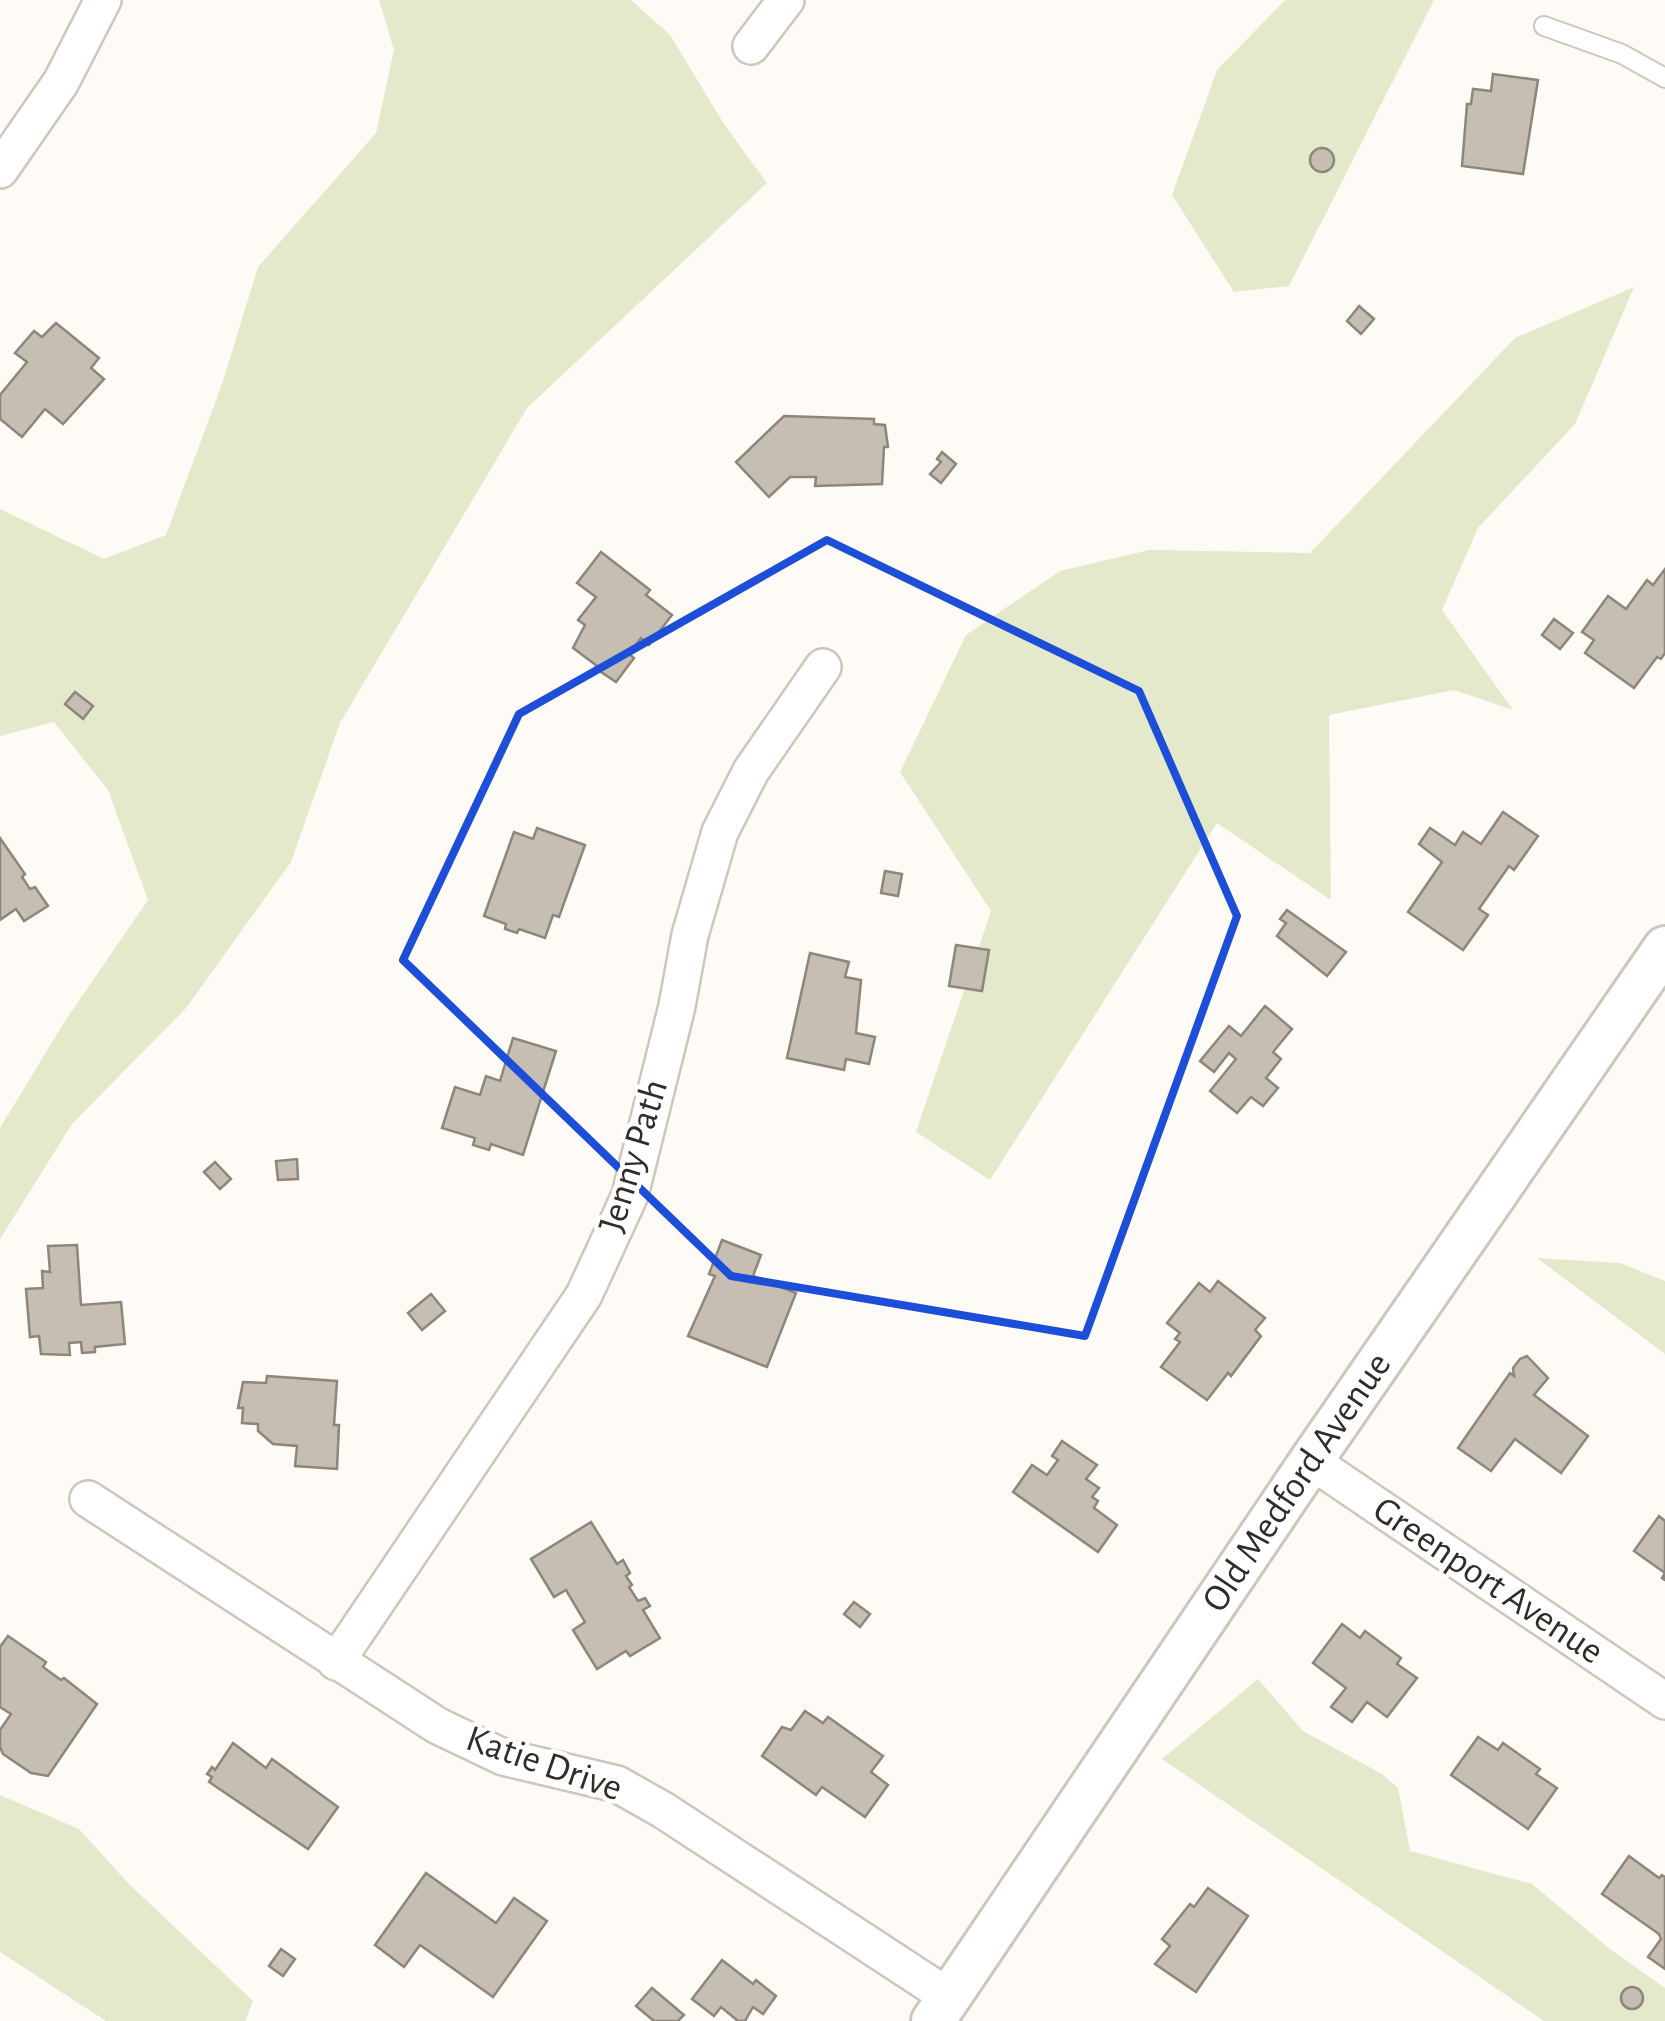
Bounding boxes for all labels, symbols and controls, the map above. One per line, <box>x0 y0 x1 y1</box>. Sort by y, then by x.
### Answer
street label: Jenny Path <box>593 1075 675 1237</box>
street label: Old Medford Avenue <box>1196 1346 1398 1619</box>
street label: Greenport Avenue <box>1366 1490 1610 1672</box>
street label: Katie Drive <box>461 1720 627 1808</box>

